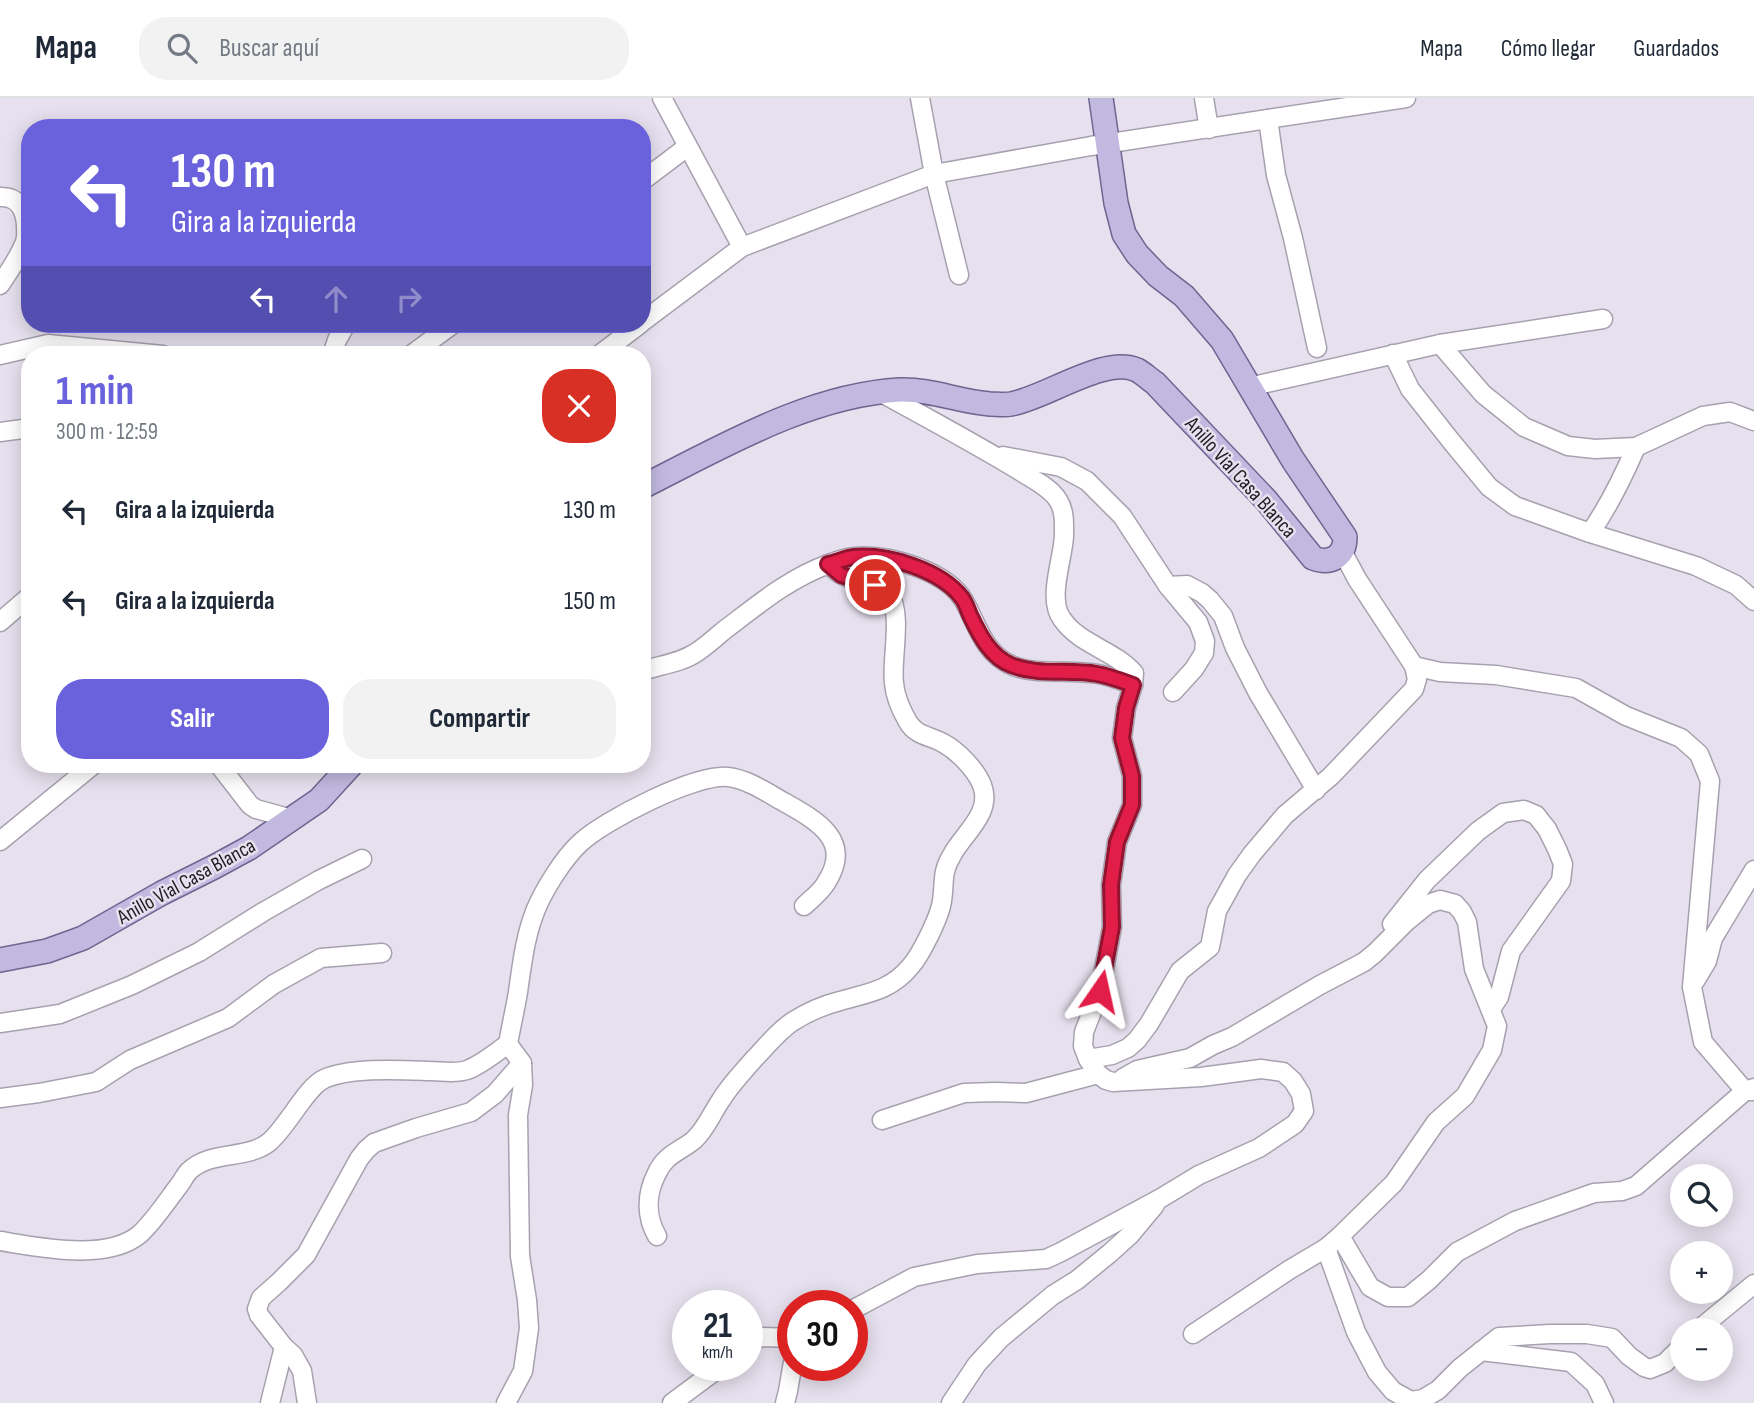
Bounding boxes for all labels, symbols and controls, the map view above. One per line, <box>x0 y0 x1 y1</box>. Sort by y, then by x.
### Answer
search box <box>139 17 629 80</box>
text: Mapa <box>35 28 97 68</box>
icon: search <box>163 29 201 67</box>
text: Buscar aquí <box>219 33 319 64</box>
text: Mapa <box>1420 34 1463 63</box>
text: Cómo llegar <box>1501 34 1595 63</box>
text: Guardados <box>1633 34 1719 63</box>
text: 130 m <box>171 143 276 202</box>
icon: left <box>56 147 147 238</box>
text: Gira a la izquierda <box>171 203 357 242</box>
icon: left <box>244 280 282 318</box>
icon: ahead <box>317 280 355 318</box>
icon: right <box>390 280 428 318</box>
text: 1 min <box>56 366 134 417</box>
button: close <box>542 369 616 443</box>
street label: Anillo Vial Casa Blanca <box>1179 411 1301 543</box>
text: 300 m · 12:59 <box>56 418 158 446</box>
icon: left <box>56 492 94 530</box>
text: Gira a la izquierda <box>115 495 275 526</box>
text: 130 m <box>564 495 616 526</box>
pin <box>845 555 905 615</box>
icon: arrive <box>856 566 894 604</box>
icon: left <box>56 583 94 621</box>
text: Gira a la izquierda <box>115 586 275 617</box>
text: 150 m <box>564 586 616 617</box>
button: Salir <box>56 679 329 759</box>
button: Compartir <box>343 679 616 759</box>
street label: Anillo Vial Casa Blanca <box>112 833 260 930</box>
position arrow <box>1063 954 1137 1028</box>
map controls <box>1670 1164 1733 1381</box>
button: search <box>1670 1164 1733 1227</box>
button: + <box>1670 1241 1733 1304</box>
speed limit sign: 30 <box>777 1290 868 1381</box>
text: 21 <box>703 1305 732 1348</box>
button: − <box>1670 1318 1733 1381</box>
text: km/h <box>702 1342 733 1363</box>

